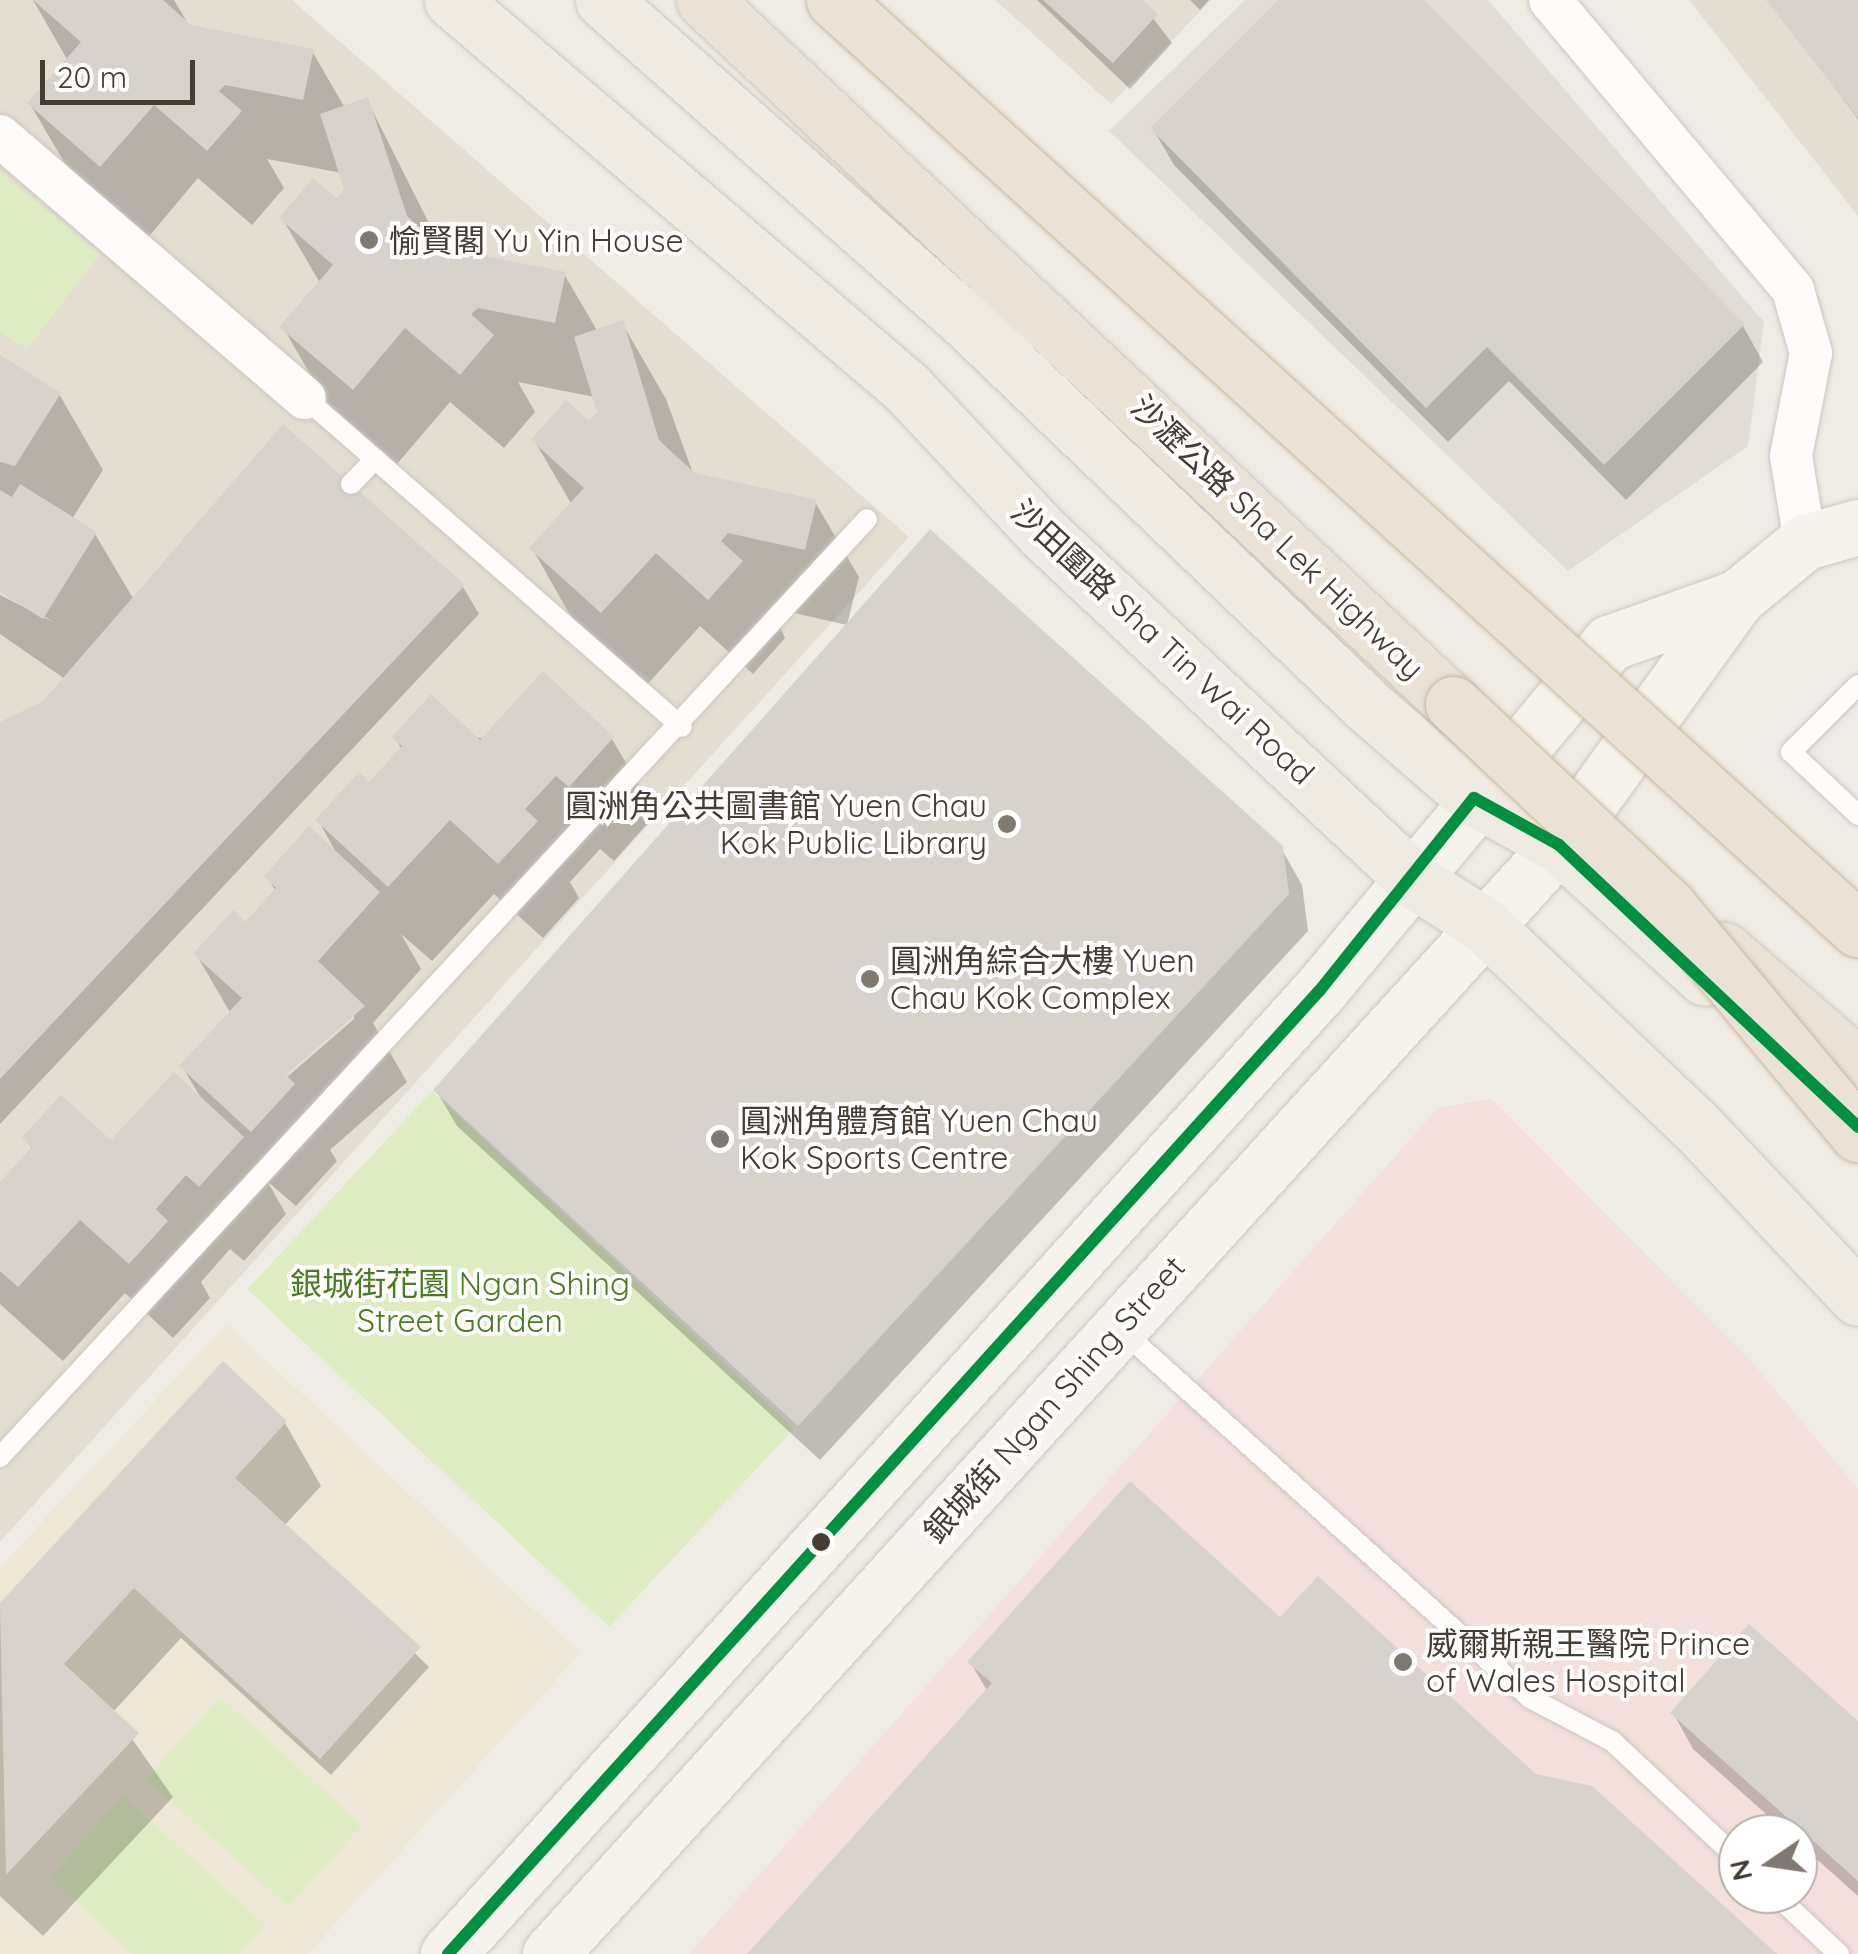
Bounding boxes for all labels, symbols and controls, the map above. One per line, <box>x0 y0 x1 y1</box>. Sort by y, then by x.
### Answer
scale bar <box>45 40 200 102</box>
text: 20 m <box>57 58 127 96</box>
place label: 愉賢閣 Yu Yin House <box>389 221 684 259</box>
marker: 愉賢閣 Yu Yin House <box>358 229 380 251</box>
street label: 沙瀝公路 Sha Lek Highway <box>1124 387 1432 687</box>
street label: 沙田圍路 Sha Tin Wai Road <box>1004 492 1322 792</box>
place label: 圓洲角公共圖書館 Yuen Chau Kok Public Library <box>565 787 987 862</box>
marker: 圓洲角公共圖書館 Yuen Chau Kok Public Library <box>996 813 1018 835</box>
place label: 圓洲角綜合大樓 Yuen Chau Kok Complex <box>890 942 1195 1017</box>
marker: 圓洲角綜合大樓 Yuen Chau Kok Complex <box>859 968 881 990</box>
place label: 圓洲角體育館 Yuen Chau Kok Sports Centre <box>740 1102 1098 1177</box>
marker: 圓洲角體育館 Yuen Chau Kok Sports Centre <box>709 1128 731 1150</box>
street label: 銀城街 Ngan Shing Street <box>915 1248 1193 1550</box>
park label: 銀城街花園 Ngan Shing Street Garden <box>290 1265 630 1340</box>
unlabelled marker <box>811 1532 831 1552</box>
place label: 威爾斯親王醫院 Prince of Wales Hospital <box>1426 1625 1750 1700</box>
marker: 威爾斯親王醫院 Prince of Wales Hospital <box>1390 1649 1416 1675</box>
north arrow <box>1718 1814 1818 1914</box>
text: N <box>1721 1856 1760 1884</box>

